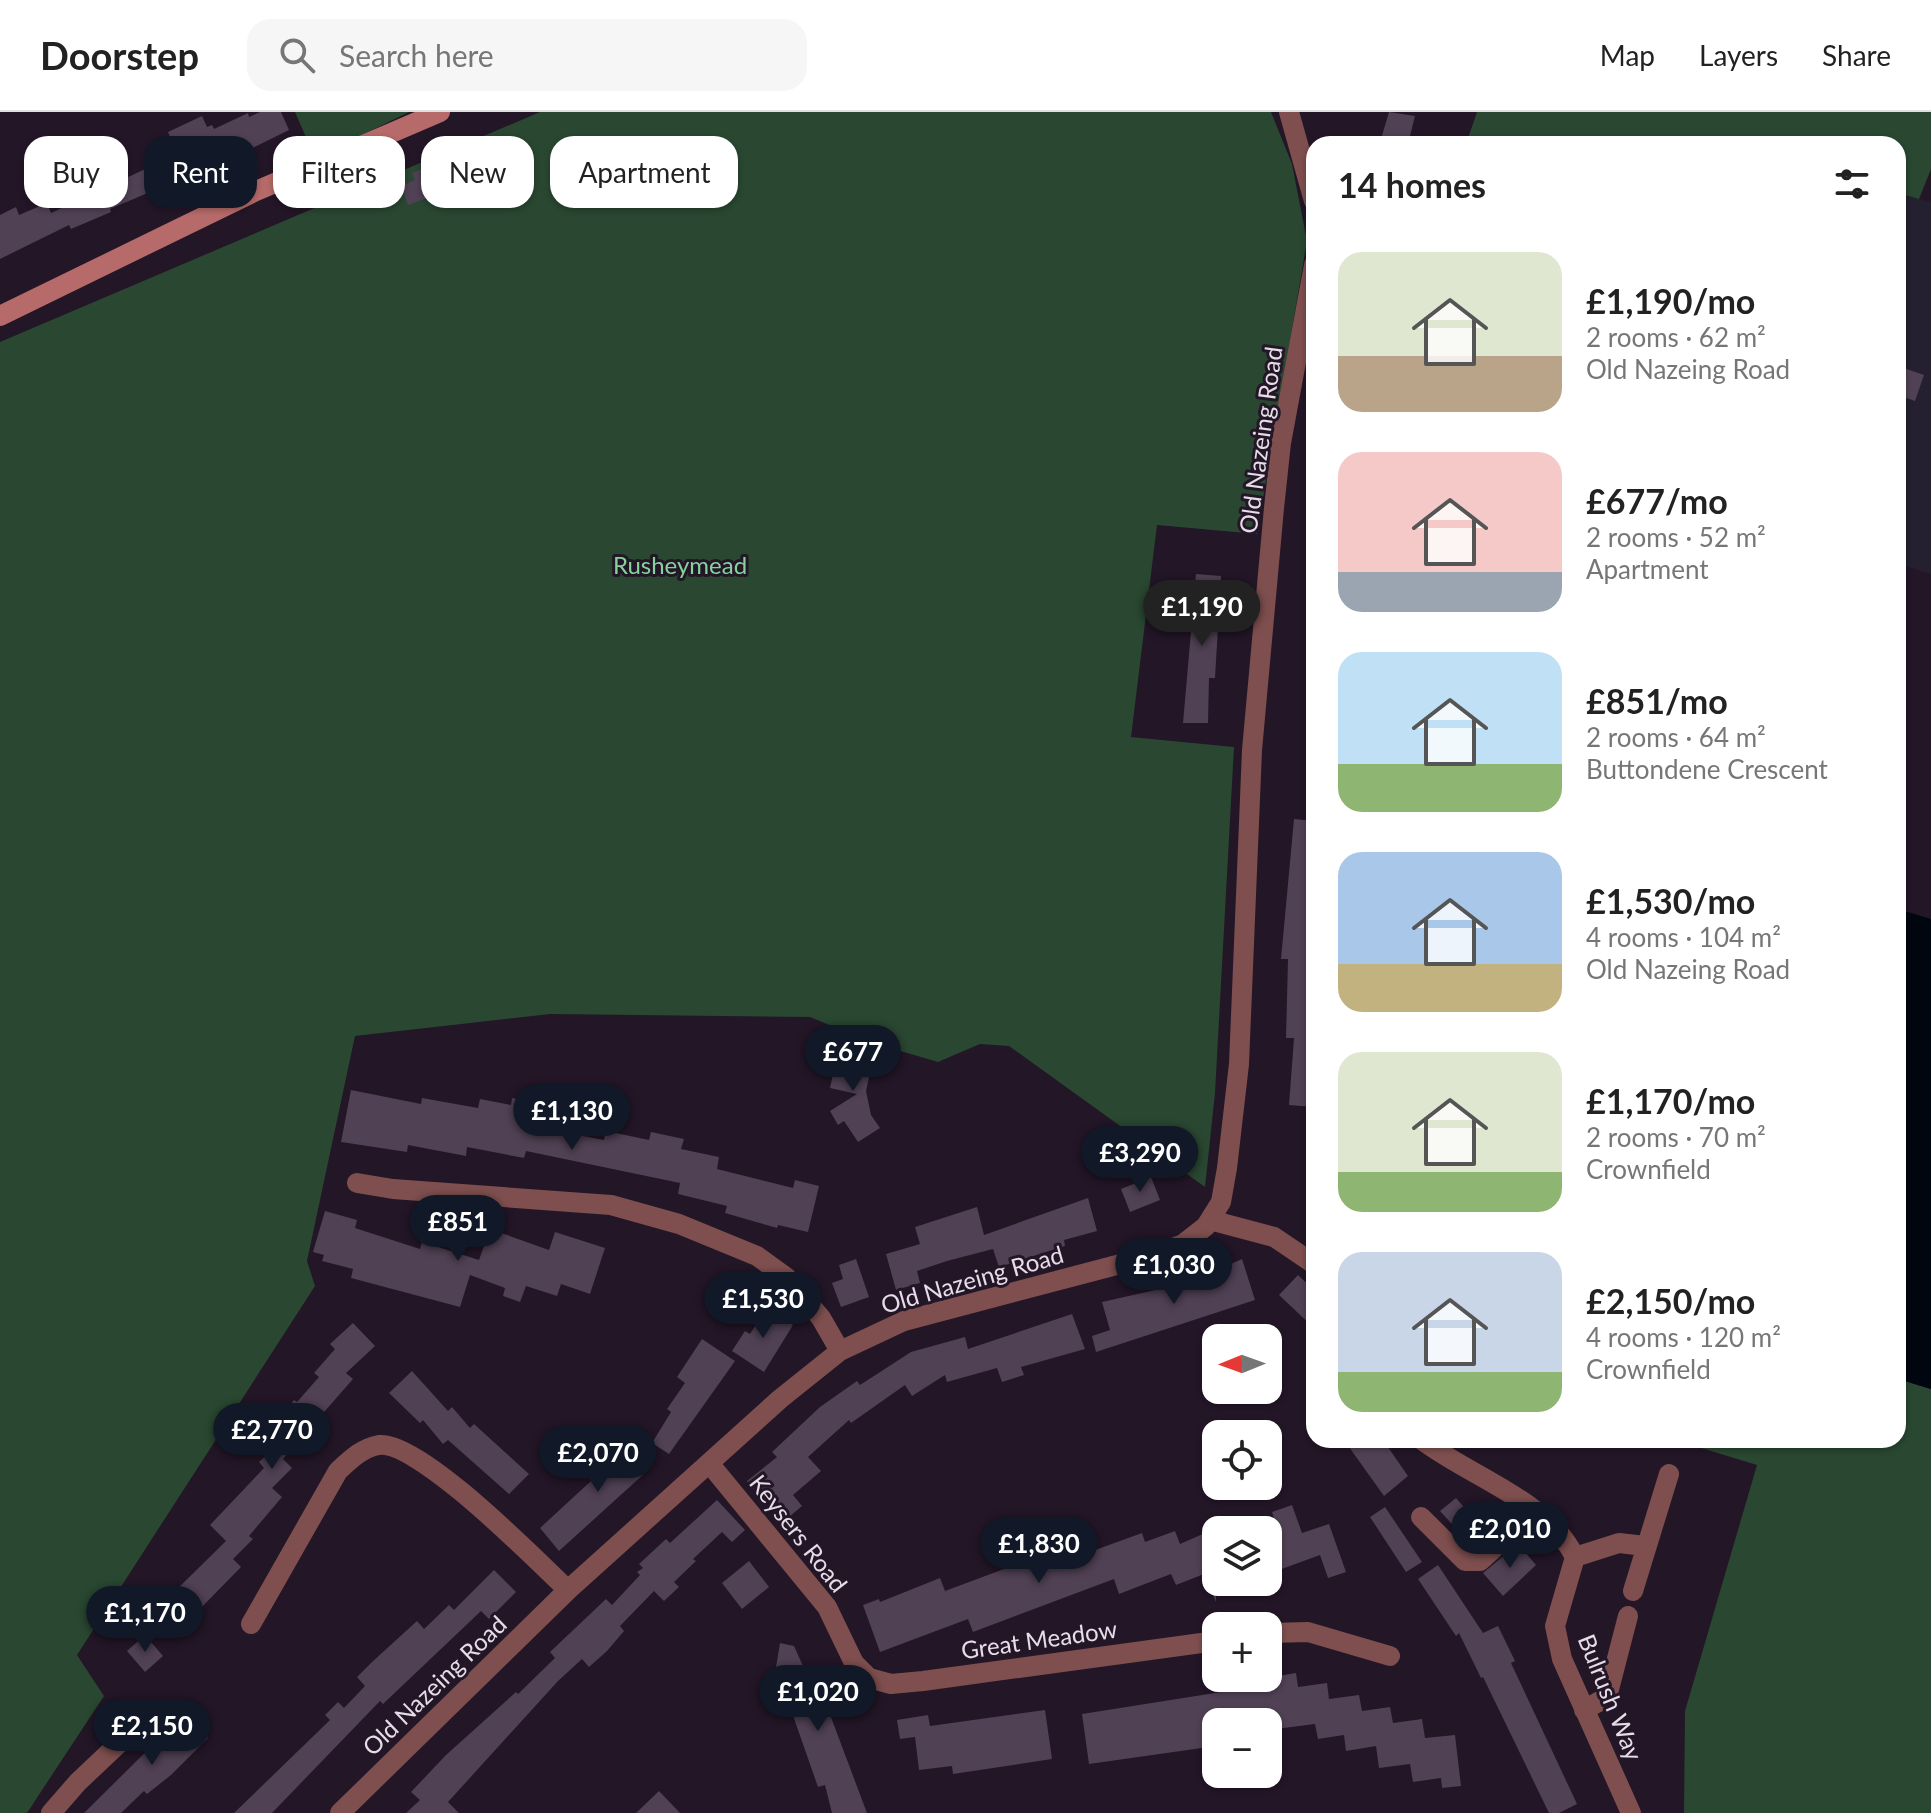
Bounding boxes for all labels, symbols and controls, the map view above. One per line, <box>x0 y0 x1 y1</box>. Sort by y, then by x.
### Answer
search box <box>247 19 807 91</box>
text: Doorstep <box>40 32 199 78</box>
icon: search <box>275 33 319 77</box>
text: Search here <box>339 37 494 73</box>
text: Map <box>1600 38 1655 72</box>
text: Layers <box>1699 38 1778 72</box>
text: Share <box>1822 38 1891 72</box>
chip: Buy <box>24 136 128 208</box>
chip: Rent <box>144 136 257 208</box>
chip: Filters <box>273 136 405 208</box>
chip: New <box>421 136 534 208</box>
chip: Apartment <box>550 136 738 208</box>
icon: filters <box>1830 162 1874 206</box>
text: 14 homes <box>1338 164 1486 205</box>
text: £1,190/mo <box>1586 280 1755 321</box>
icon: home <box>1402 284 1498 380</box>
text: 2 rooms · 62 m² <box>1586 321 1766 353</box>
street label: Old Nazeing Road <box>1233 345 1287 535</box>
text: Old Nazeing Road <box>1586 353 1790 385</box>
text: £677/mo <box>1586 480 1728 521</box>
icon: home <box>1402 484 1498 580</box>
text: 2 rooms · 52 m² <box>1586 521 1766 553</box>
park label: Rusheymead <box>613 550 747 579</box>
text: Apartment <box>1586 553 1709 585</box>
pin: £1,190 <box>1137 580 1267 648</box>
text: £1,190 <box>1161 590 1243 622</box>
text: £851/mo <box>1586 680 1728 721</box>
icon: home <box>1402 684 1498 780</box>
text: 2 rooms · 64 m² <box>1586 721 1766 753</box>
text: Buttondene Crescent <box>1586 753 1828 785</box>
text: £1,530/mo <box>1586 880 1755 921</box>
icon: home <box>1402 884 1498 980</box>
text: 4 rooms · 104 m² <box>1586 921 1781 953</box>
text: Old Nazeing Road <box>1586 953 1790 985</box>
pin: £677 <box>806 1025 900 1093</box>
text: £677 <box>823 1035 883 1067</box>
text: £1,170/mo <box>1586 1080 1755 1121</box>
pin: £1,130 <box>507 1084 637 1152</box>
icon: home <box>1402 1084 1498 1180</box>
text: £1,130 <box>531 1094 613 1126</box>
text: 2 rooms · 70 m² <box>1586 1121 1766 1153</box>
pin: £3,290 <box>1075 1126 1205 1194</box>
text: £3,290 <box>1099 1136 1181 1168</box>
text: Crownfield <box>1586 1153 1711 1185</box>
pin: £851 <box>411 1195 505 1263</box>
text: £851 <box>428 1205 488 1237</box>
pin: £1,030 <box>1109 1238 1239 1306</box>
street label: Old Nazeing Road <box>877 1239 1067 1319</box>
text: £1,030 <box>1133 1248 1215 1280</box>
pin: £1,530 <box>698 1272 828 1340</box>
text: £2,150/mo <box>1586 1280 1755 1321</box>
text: £1,530 <box>722 1282 804 1314</box>
icon: home <box>1402 1284 1498 1380</box>
text: 4 rooms · 120 m² <box>1586 1321 1781 1353</box>
north arrow <box>1202 1324 1282 1404</box>
map controls <box>1202 1324 1282 1788</box>
text: Crownfield <box>1586 1353 1711 1385</box>
pin: £2,770 <box>207 1403 337 1471</box>
text: £2,770 <box>231 1413 313 1445</box>
button: locate <box>1202 1420 1282 1500</box>
pin: £2,070 <box>533 1426 663 1494</box>
text: £2,070 <box>557 1436 639 1468</box>
street label: Keysers Road <box>744 1469 854 1597</box>
pin: £2,010 <box>1445 1502 1575 1570</box>
text: £2,010 <box>1469 1512 1551 1544</box>
button: layers <box>1202 1516 1282 1596</box>
pin: £1,830 <box>974 1517 1104 1585</box>
text: £1,830 <box>998 1527 1080 1559</box>
pin: £1,170 <box>80 1586 210 1654</box>
text: £1,170 <box>104 1596 186 1628</box>
street label: Old Nazeing Road <box>356 1609 512 1761</box>
button: + <box>1202 1612 1282 1692</box>
street label: Great Meadow <box>959 1614 1119 1664</box>
street label: Bulrush Way <box>1573 1630 1650 1765</box>
pin: £1,020 <box>753 1665 883 1733</box>
text: £1,020 <box>777 1675 859 1707</box>
pin: £2,150 <box>87 1699 217 1767</box>
button: − <box>1202 1708 1282 1788</box>
text: £2,150 <box>111 1709 193 1741</box>

